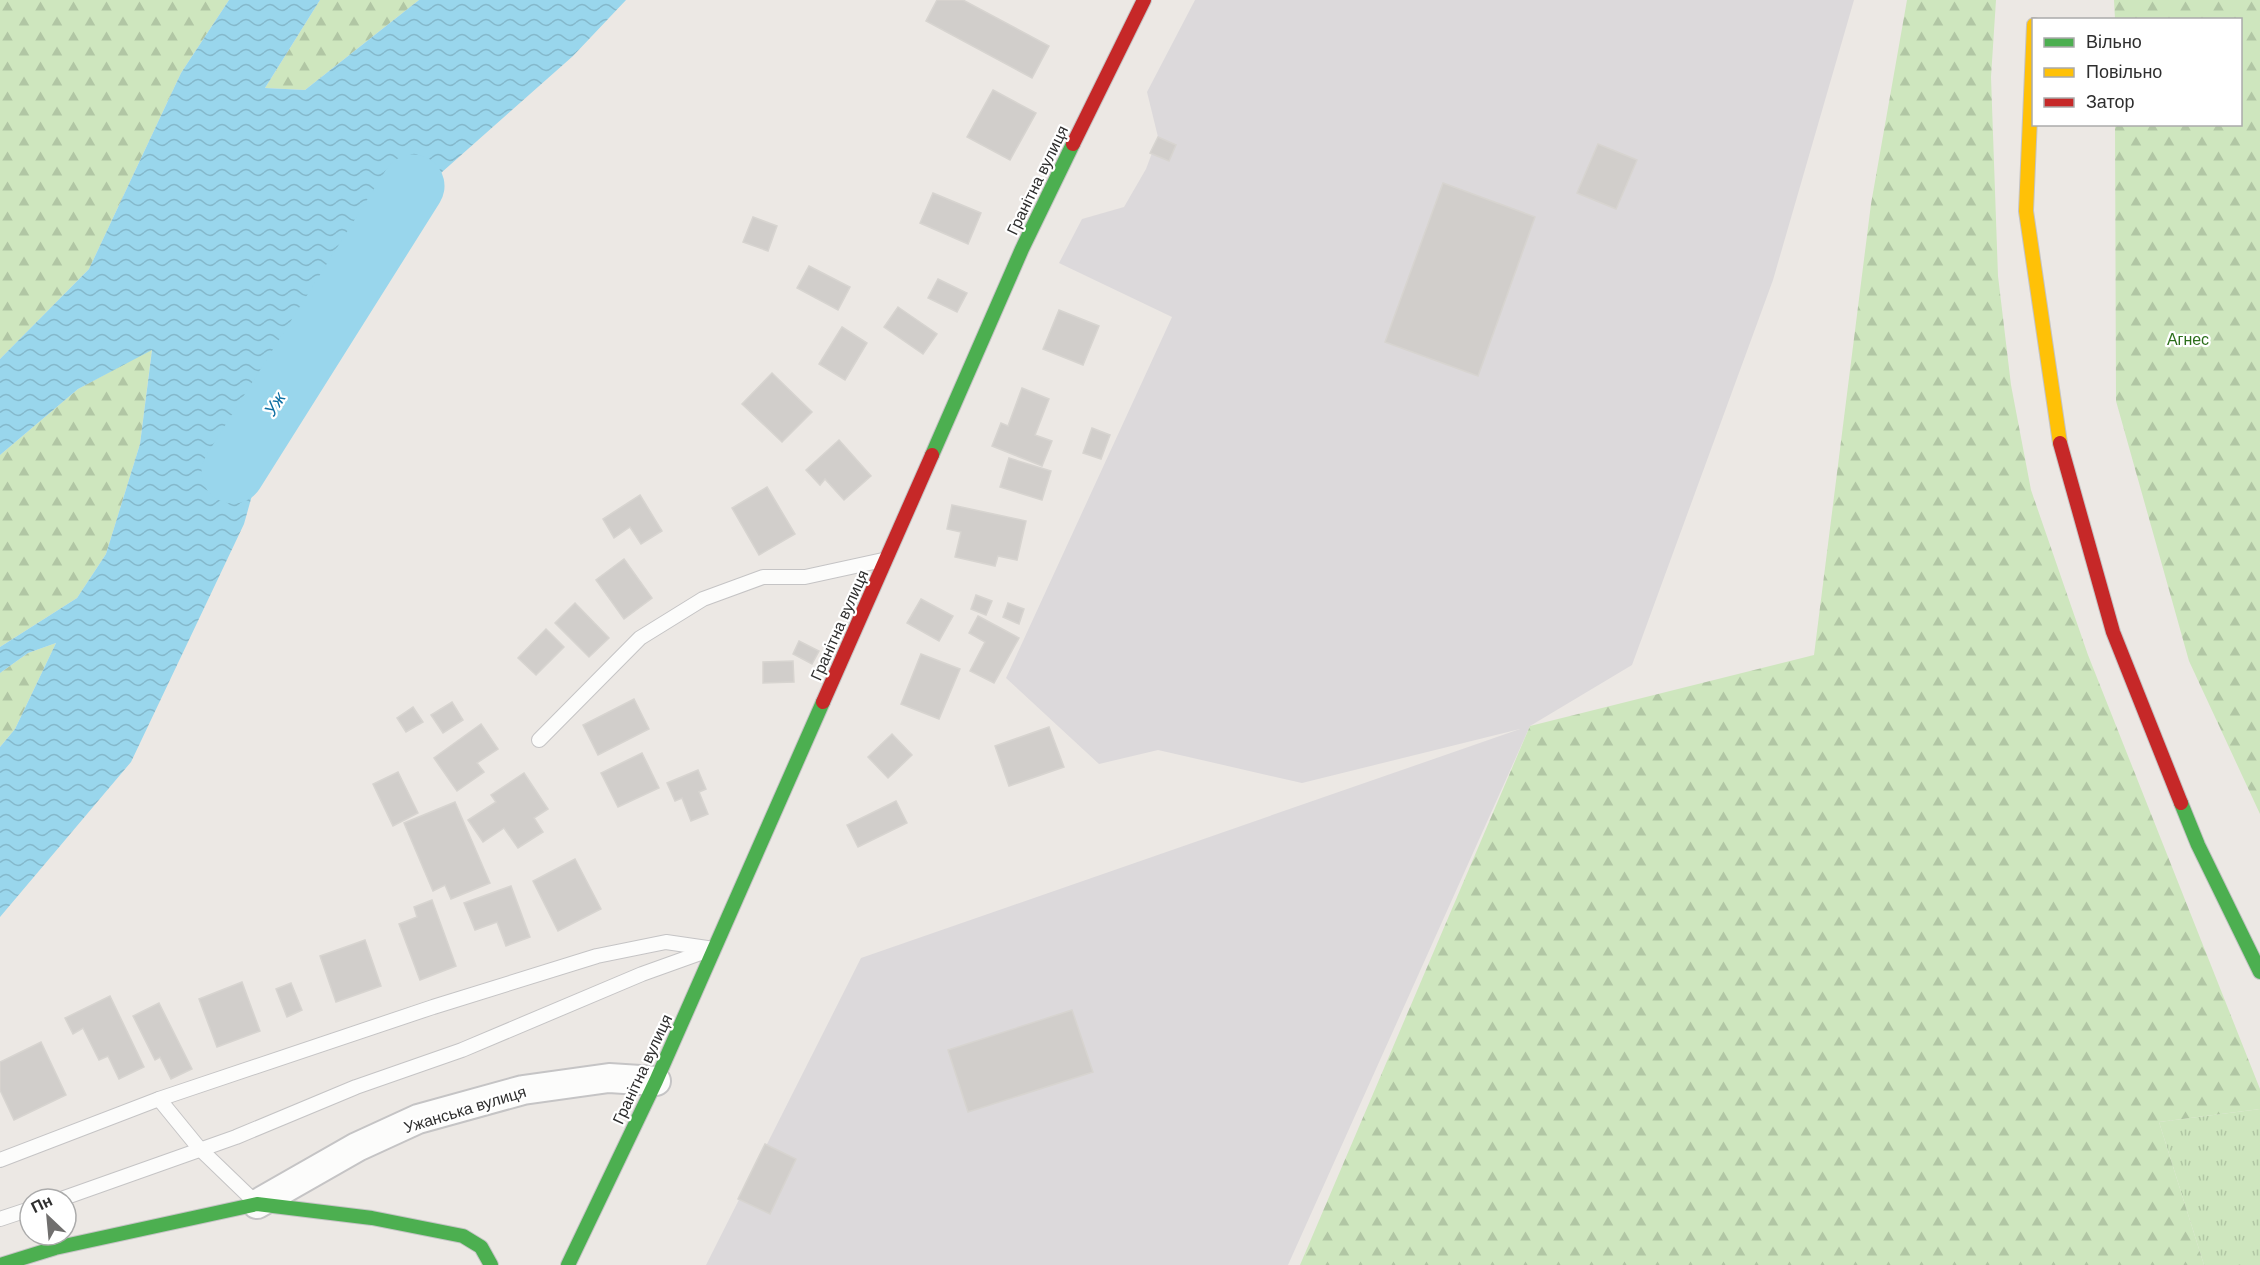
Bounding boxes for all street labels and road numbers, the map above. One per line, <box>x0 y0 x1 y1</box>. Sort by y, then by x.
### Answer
street label: Гранітна вулиця <box>1002 122 1073 238</box>
street label: Гранітна вулиця <box>806 566 873 684</box>
street label: Гранітна вулиця <box>608 1011 677 1128</box>
street label: Ужанська вулиця <box>401 1081 529 1138</box>

